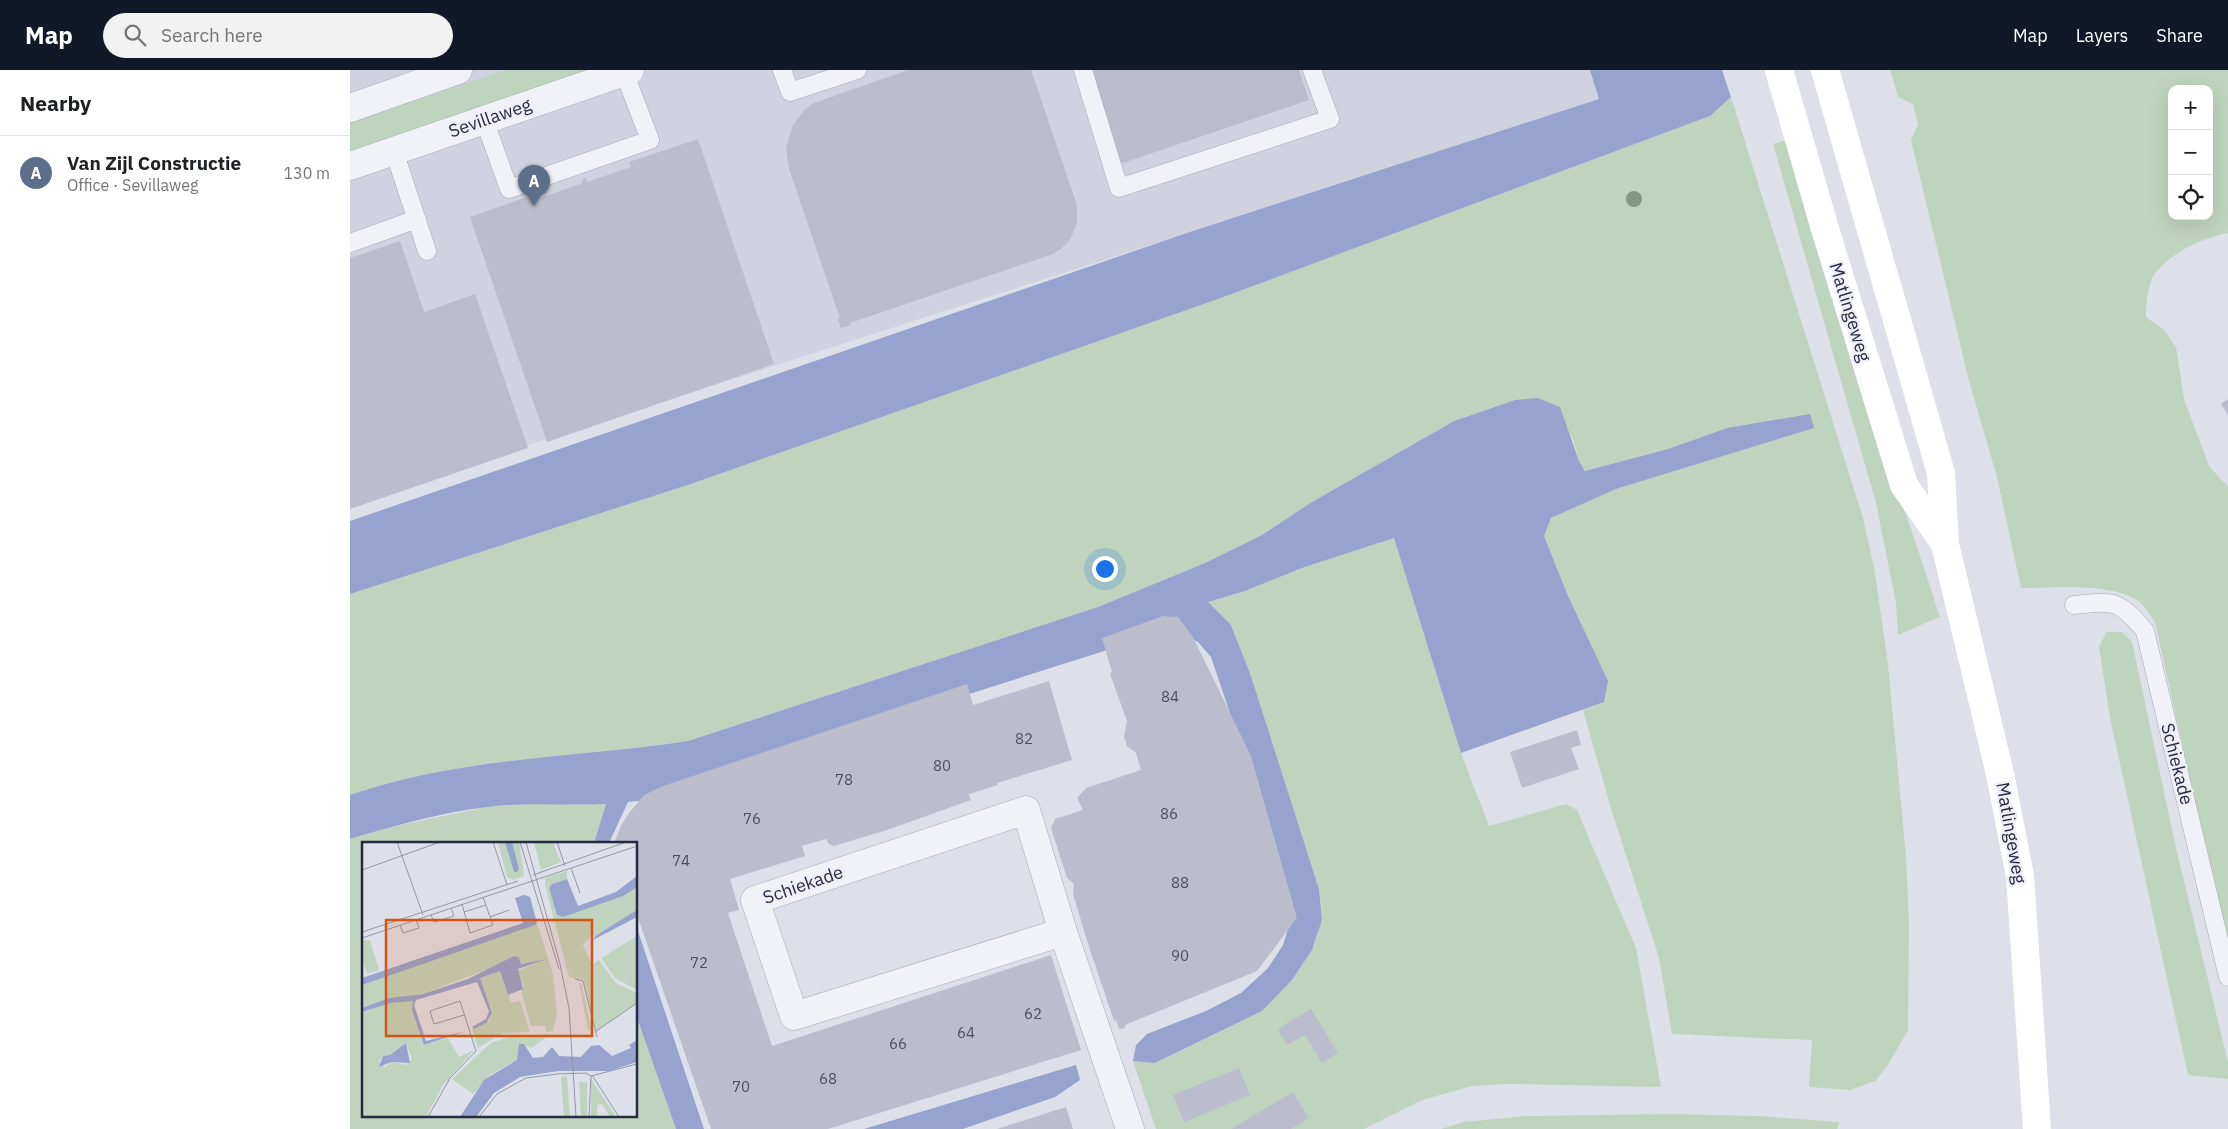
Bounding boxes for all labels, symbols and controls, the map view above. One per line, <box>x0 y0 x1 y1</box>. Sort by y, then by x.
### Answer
search box <box>103 13 453 58</box>
text: Map <box>25 19 73 51</box>
icon: search <box>121 21 149 49</box>
text: Search here <box>161 23 263 47</box>
text: Map <box>2013 24 2048 47</box>
text: Layers <box>2076 24 2128 47</box>
text: Share <box>2156 24 2203 47</box>
map controls <box>2168 85 2213 220</box>
button: + <box>2168 85 2213 130</box>
text: Nearby <box>20 89 91 117</box>
street label: Sevillaweg <box>445 93 535 142</box>
button: − <box>2168 130 2213 175</box>
text: Van Zijl Constructie <box>67 151 241 175</box>
text: A <box>31 163 41 183</box>
text: 130 m <box>283 163 330 183</box>
pin: A <box>518 165 550 206</box>
text: Office · Sevillaweg <box>67 175 198 195</box>
button: locate <box>2168 175 2213 220</box>
street label: Matlingeweg <box>1824 259 1877 365</box>
your location <box>1092 556 1118 582</box>
house number: 84 <box>1161 687 1179 706</box>
street label: Schiekade <box>2156 721 2199 807</box>
house number: 82 <box>1015 729 1033 748</box>
house number: 80 <box>933 756 951 775</box>
house number: 78 <box>835 770 853 789</box>
street label: Matlingeweg <box>1991 780 2032 886</box>
house number: 86 <box>1160 804 1178 823</box>
house number: 76 <box>743 809 761 828</box>
inset map <box>362 842 638 1116</box>
house number: 74 <box>672 851 690 870</box>
street label: Schiekade <box>760 860 846 909</box>
house number: 88 <box>1171 873 1189 892</box>
house number: 90 <box>1171 946 1189 965</box>
house number: 72 <box>690 953 708 972</box>
house number: 62 <box>1024 1004 1042 1023</box>
house number: 64 <box>957 1023 975 1042</box>
house number: 66 <box>889 1034 907 1053</box>
house number: 68 <box>819 1069 837 1088</box>
house number: 70 <box>732 1077 750 1096</box>

